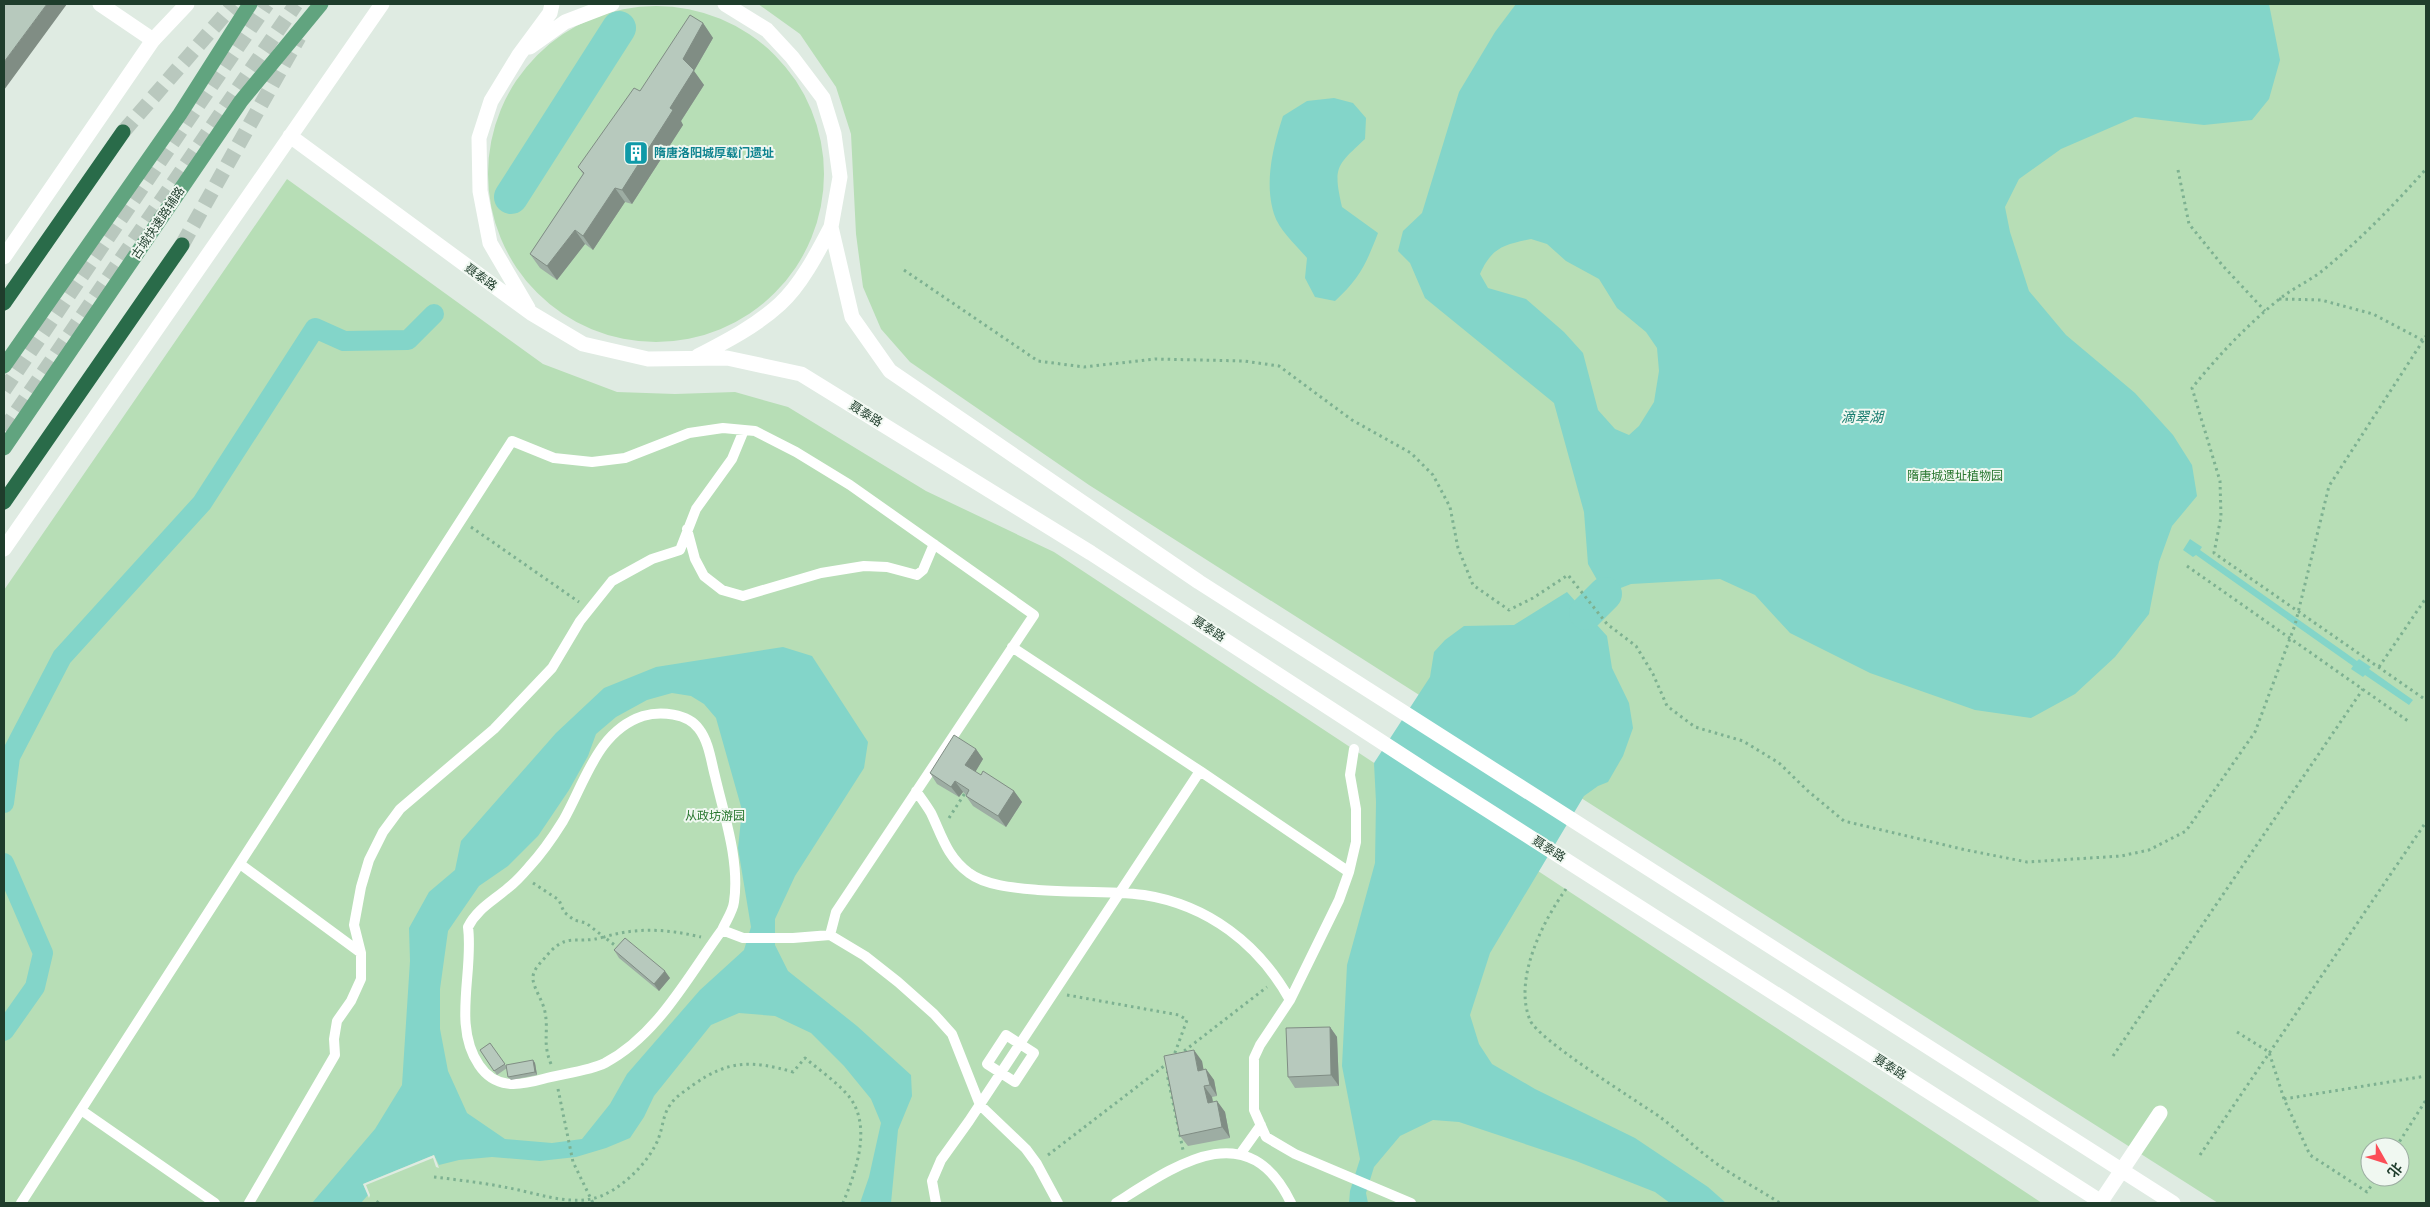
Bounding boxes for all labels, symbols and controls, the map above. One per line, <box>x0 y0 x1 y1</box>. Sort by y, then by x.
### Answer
building icon: 隋唐洛阳城厚载门遗址 <box>623 140 649 166</box>
place label: 隋唐洛阳城厚载门遗址 <box>654 146 774 160</box>
street label: 古城快速路辅路 <box>129 184 187 262</box>
street label: 聂泰路 <box>462 261 500 293</box>
street label: 聂泰路 <box>847 399 885 429</box>
water label: 滴翠湖 <box>1841 409 1885 425</box>
park label: 隋唐城遗址植物园 <box>1907 469 2003 483</box>
street label: 聂泰路 <box>1190 613 1228 645</box>
park label: 从政坊游园 <box>685 809 745 823</box>
street label: 聂泰路 <box>1530 834 1568 864</box>
street label: 聂泰路 <box>1871 1051 1909 1083</box>
north arrow <box>2360 1137 2410 1187</box>
text: 北 <box>2384 1160 2406 1181</box>

